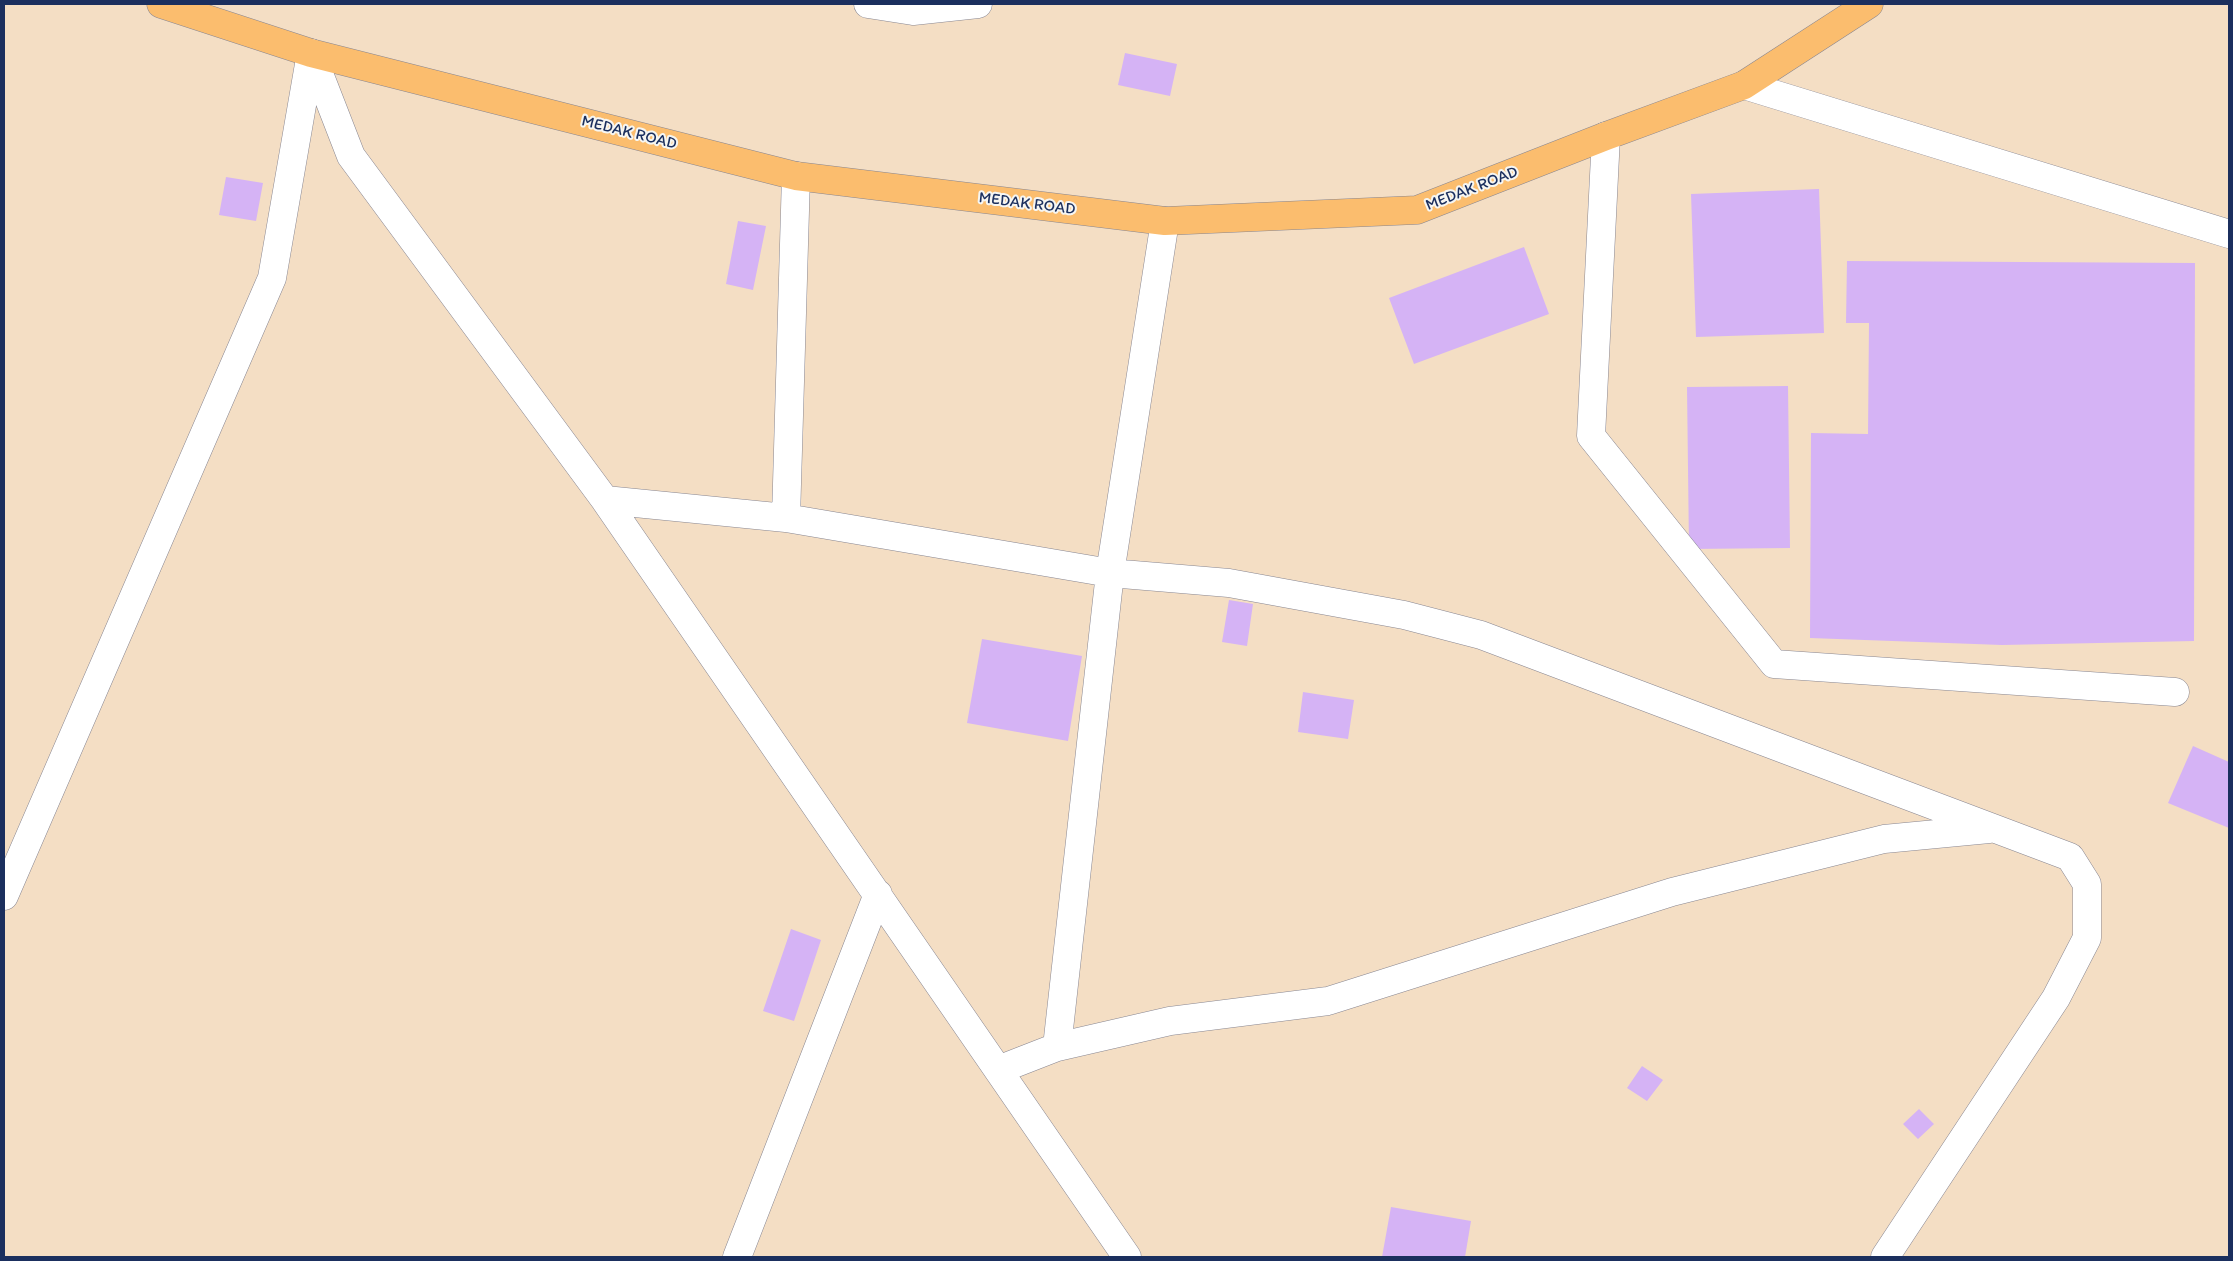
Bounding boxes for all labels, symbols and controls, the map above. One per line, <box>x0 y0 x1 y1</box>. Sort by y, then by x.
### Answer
street label: MEDAK ROAD <box>580 112 678 154</box>
street label: MEDAK ROAD <box>1423 163 1521 215</box>
street label: MEDAK ROAD <box>978 189 1076 219</box>

